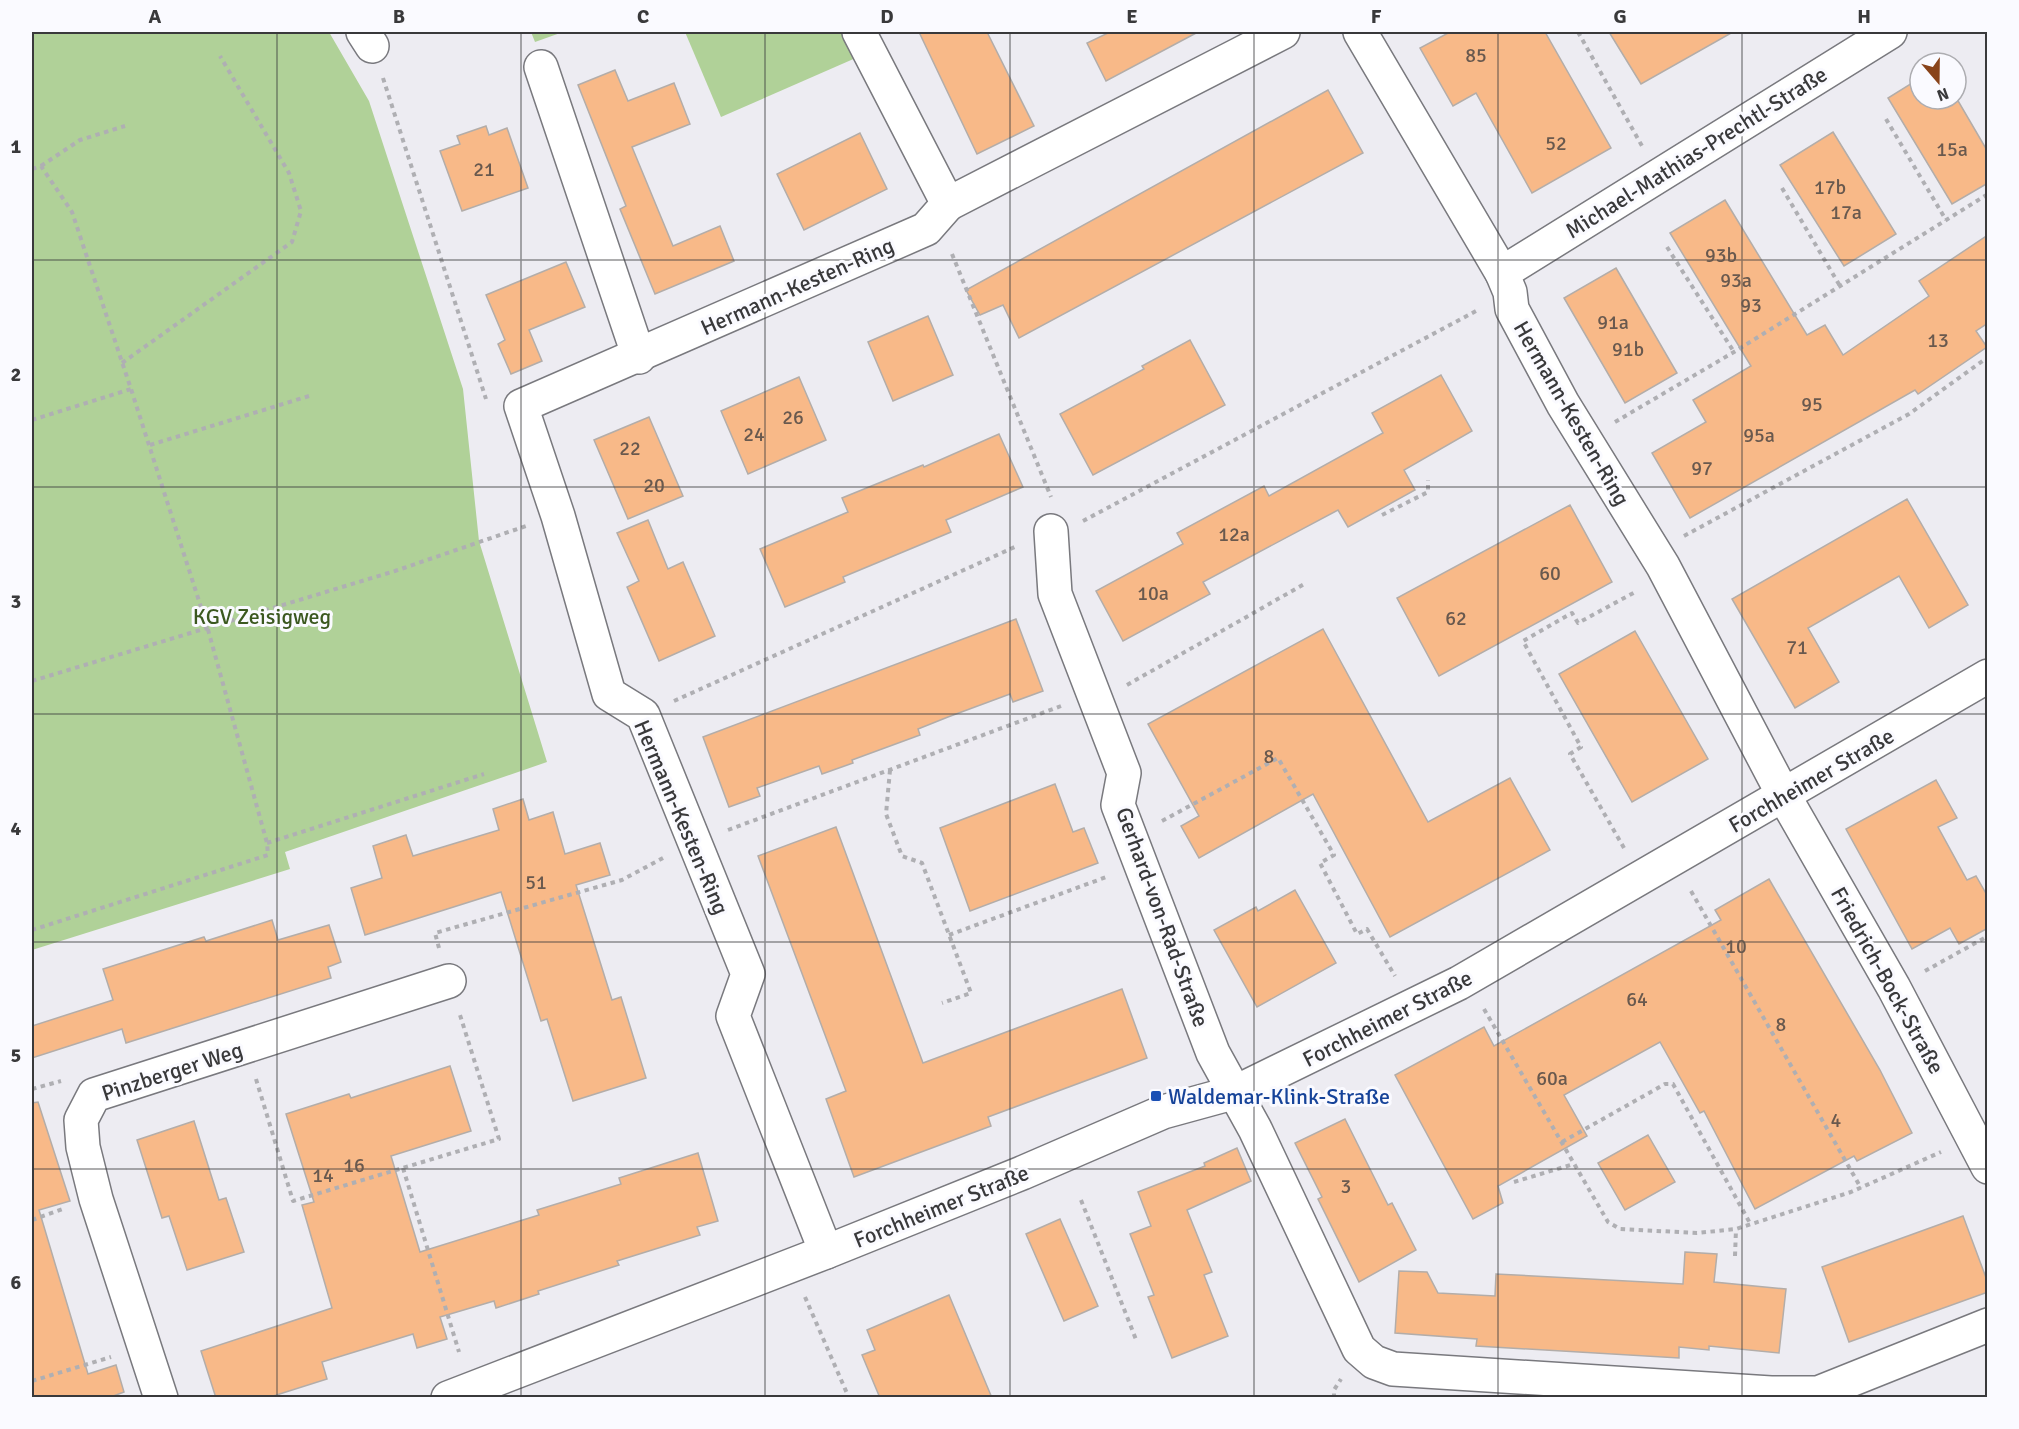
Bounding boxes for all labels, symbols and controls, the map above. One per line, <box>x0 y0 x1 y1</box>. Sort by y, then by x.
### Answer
text: A <box>149 4 162 29</box>
text: B <box>393 4 405 29</box>
text: C <box>637 4 649 29</box>
text: D <box>880 4 894 29</box>
text: E <box>1126 4 1138 29</box>
text: F <box>1371 4 1382 29</box>
text: G <box>1613 4 1627 29</box>
text: H <box>1857 4 1871 29</box>
house number: 85 <box>1465 43 1487 68</box>
north arrow <box>1908 51 1968 111</box>
street label: Michael-Mathias-Prechtl-Straße <box>1560 61 1832 244</box>
text: N <box>1934 83 1951 105</box>
house number: 52 <box>1545 131 1567 156</box>
text: 1 <box>11 134 22 159</box>
house number: 15a <box>1936 137 1968 162</box>
house number: 21 <box>473 157 495 182</box>
house number: 17b <box>1814 175 1846 200</box>
house number: 17a <box>1830 200 1862 225</box>
street label: Hermann-Kesten-Ring <box>696 232 898 341</box>
house number: 93b <box>1705 243 1737 268</box>
house number: 93a <box>1720 268 1752 293</box>
house number: 93 <box>1740 293 1762 318</box>
house number: 91a <box>1597 310 1629 335</box>
street label: Hermann-Kesten-Ring <box>1508 316 1635 510</box>
house number: 13 <box>1927 328 1949 353</box>
house number: 91b <box>1612 337 1644 362</box>
text: 2 <box>11 362 21 387</box>
house number: 95 <box>1801 392 1823 417</box>
house number: 26 <box>782 405 804 430</box>
house number: 24 <box>743 422 765 447</box>
house number: 95a <box>1743 423 1775 448</box>
house number: 22 <box>619 436 641 461</box>
house number: 97 <box>1691 456 1713 481</box>
house number: 20 <box>643 473 665 498</box>
house number: 12a <box>1218 522 1250 547</box>
house number: 60 <box>1539 561 1561 586</box>
house number: 10a <box>1137 581 1169 606</box>
text: 3 <box>11 589 21 614</box>
park label: KGV Zeisigweg <box>193 603 331 630</box>
house number: 62 <box>1445 606 1467 631</box>
house number: 71 <box>1786 635 1808 660</box>
street label: Hermann-Kesten-Ring <box>628 716 735 919</box>
street label: Forchheimer Straße <box>1724 722 1899 839</box>
house number: 8 <box>1264 744 1274 769</box>
street label: Gerhard-von-Rad-Straße <box>1110 804 1215 1031</box>
text: 4 <box>11 816 22 841</box>
house number: 51 <box>525 870 547 895</box>
street label: Friedrich-Bock-Straße <box>1825 882 1950 1079</box>
house number: 10 <box>1725 934 1747 959</box>
street label: Forchheimer Straße <box>1298 964 1476 1073</box>
house number: 64 <box>1626 987 1648 1012</box>
house number: 8 <box>1776 1012 1786 1037</box>
street label: Pinzberger Weg <box>98 1036 246 1107</box>
text: 5 <box>11 1043 21 1068</box>
house number: 60a <box>1536 1066 1568 1091</box>
place label: Waldemar-Klink-Straße <box>1168 1083 1390 1110</box>
marker: Waldemar-Klink-Straße <box>1149 1089 1163 1103</box>
house number: 4 <box>1831 1108 1842 1133</box>
house number: 16 <box>343 1153 365 1178</box>
street label: Forchheimer Straße <box>850 1159 1033 1254</box>
house number: 14 <box>312 1163 334 1188</box>
house number: 3 <box>1341 1174 1351 1199</box>
text: 6 <box>11 1270 22 1295</box>

